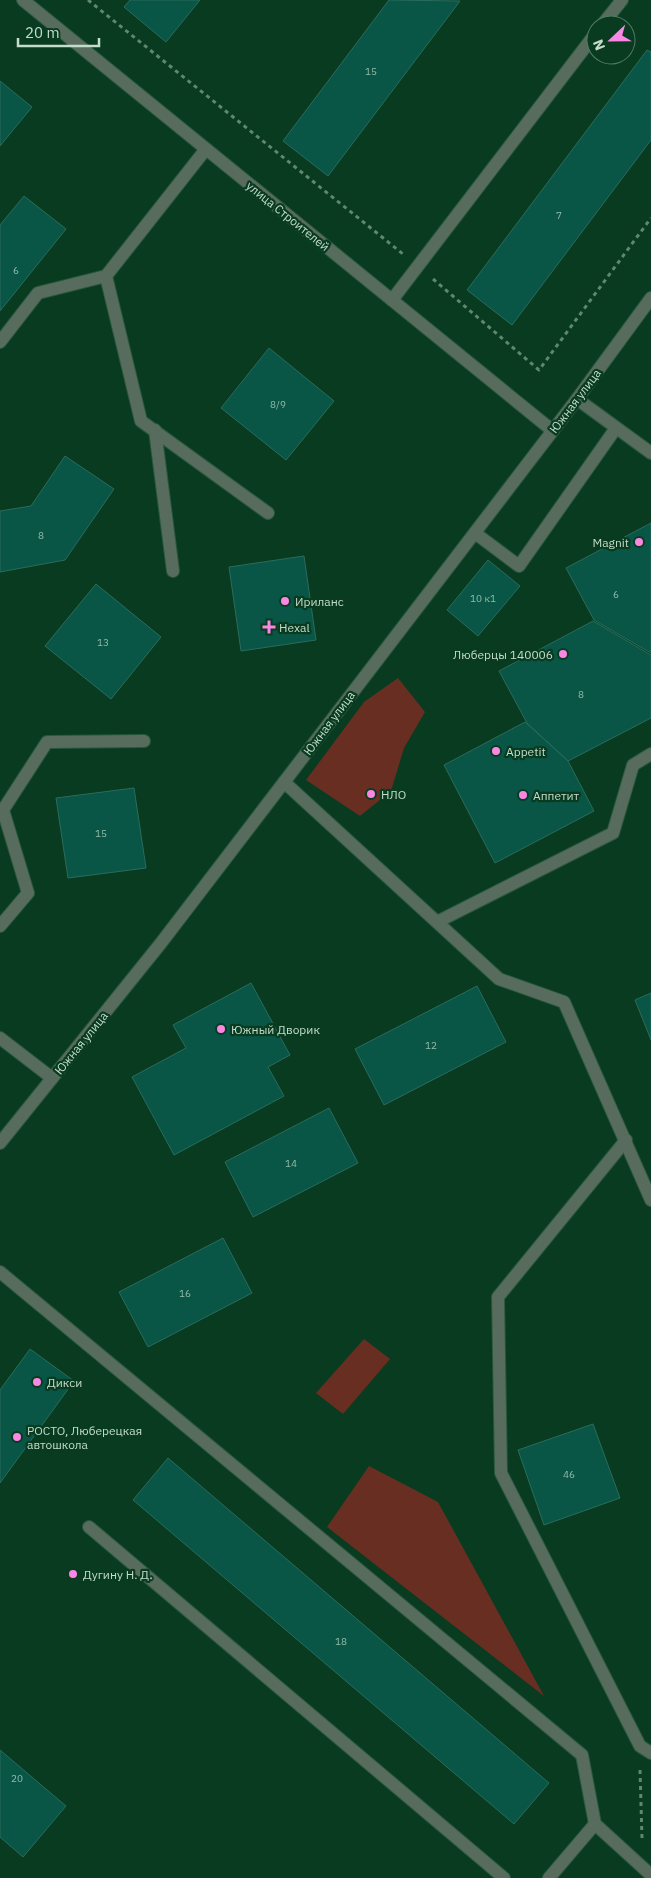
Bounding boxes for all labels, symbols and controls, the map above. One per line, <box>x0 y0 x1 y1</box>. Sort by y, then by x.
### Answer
scale bar <box>18 15 99 47</box>
north arrow <box>586 15 636 65</box>
text: 20 m <box>25 23 60 42</box>
text: N <box>589 37 609 53</box>
house number: 15 <box>365 65 377 78</box>
street label: улица Строителей <box>243 178 333 254</box>
house number: 7 <box>556 209 562 222</box>
house number: 6 <box>13 264 19 277</box>
street label: Южная улица <box>546 365 604 436</box>
house number: 8/9 <box>270 398 286 411</box>
house number: 8 <box>38 529 44 542</box>
place label: Magnit <box>592 535 629 550</box>
marker: Magnit <box>633 536 645 548</box>
house number: 6 <box>613 588 619 601</box>
house number: 10 к1 <box>470 592 496 605</box>
place label: Ириланс <box>295 594 344 609</box>
marker: Ириланс <box>279 595 291 607</box>
place label: Hexal <box>279 620 310 635</box>
marker: Hexal <box>263 621 275 633</box>
house number: 13 <box>97 636 109 649</box>
place label: Люберцы 140006 <box>453 647 553 662</box>
marker: Люберцы 140006 <box>557 648 569 660</box>
street label: Южная улица <box>300 687 358 758</box>
house number: 8 <box>578 688 584 701</box>
place label: Appetit <box>506 744 546 759</box>
marker: Appetit <box>490 745 502 757</box>
place label: НЛО <box>381 787 406 802</box>
marker: НЛО <box>365 788 377 800</box>
place label: Аппетит <box>533 788 580 803</box>
marker: Аппетит <box>517 789 529 801</box>
house number: 15 <box>95 827 107 840</box>
street label: Южная улица <box>51 1008 111 1077</box>
place label: Южный Дворик <box>231 1022 320 1037</box>
marker: Южный Дворик <box>215 1023 227 1035</box>
house number: 12 <box>425 1039 437 1052</box>
house number: 14 <box>285 1157 297 1170</box>
house number: 16 <box>179 1287 191 1300</box>
place label: Дикси <box>47 1375 82 1390</box>
marker: Дикси <box>31 1376 43 1388</box>
place label: РОСТО, Люберецкая автошкола <box>27 1423 142 1452</box>
marker: РОСТО, Люберецкая автошкола <box>11 1431 23 1443</box>
house number: 46 <box>563 1468 575 1481</box>
place label: Дугину Н. Д. <box>83 1567 152 1582</box>
marker: Дугину Н. Д. <box>67 1568 79 1580</box>
house number: 18 <box>335 1635 347 1648</box>
house number: 20 <box>11 1772 23 1785</box>

